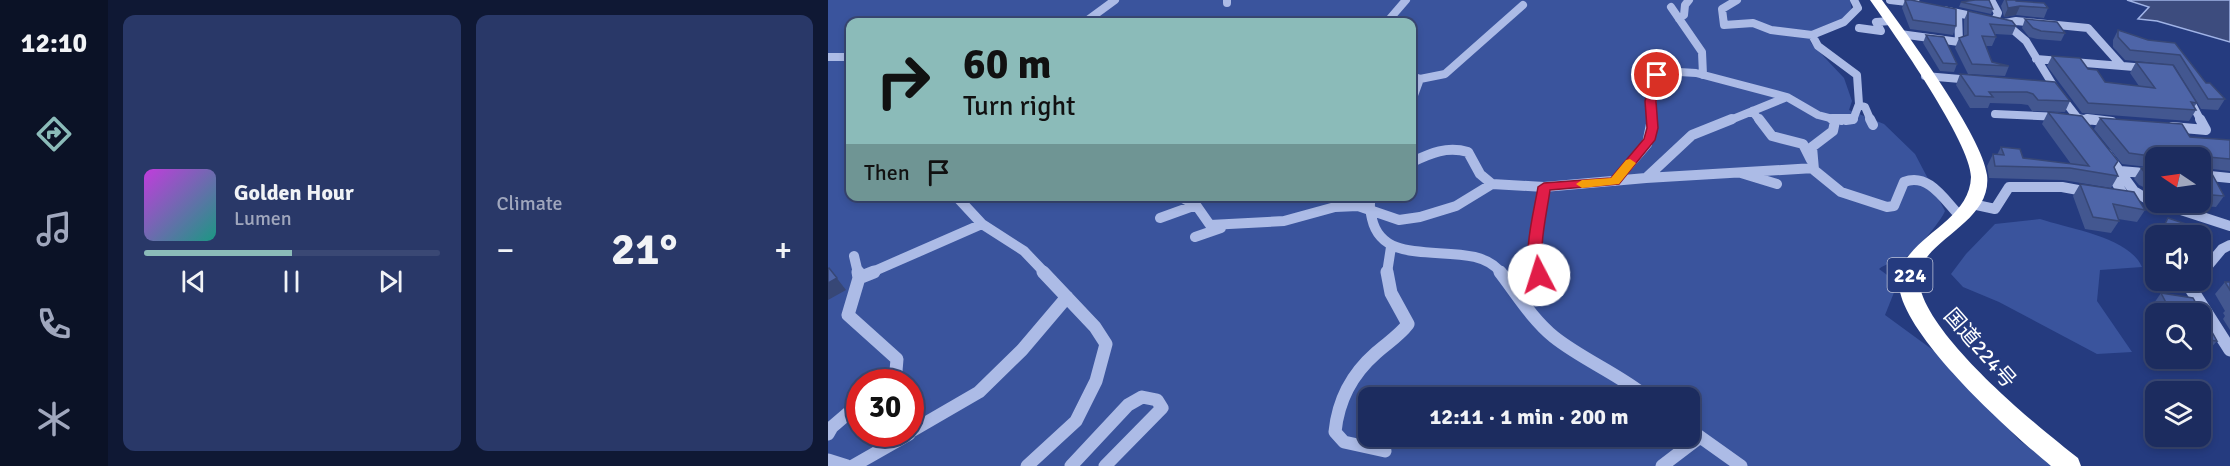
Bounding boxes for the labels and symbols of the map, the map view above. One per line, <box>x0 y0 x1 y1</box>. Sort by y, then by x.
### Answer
pin <box>1631 49 1682 100</box>
north arrow <box>2145 147 2211 213</box>
position arrow <box>1507 243 1571 307</box>
road number: 224 <box>1888 258 1932 292</box>
street label: 国道224号 <box>1938 303 2022 393</box>
speed limit sign: 30 <box>846 369 924 447</box>

